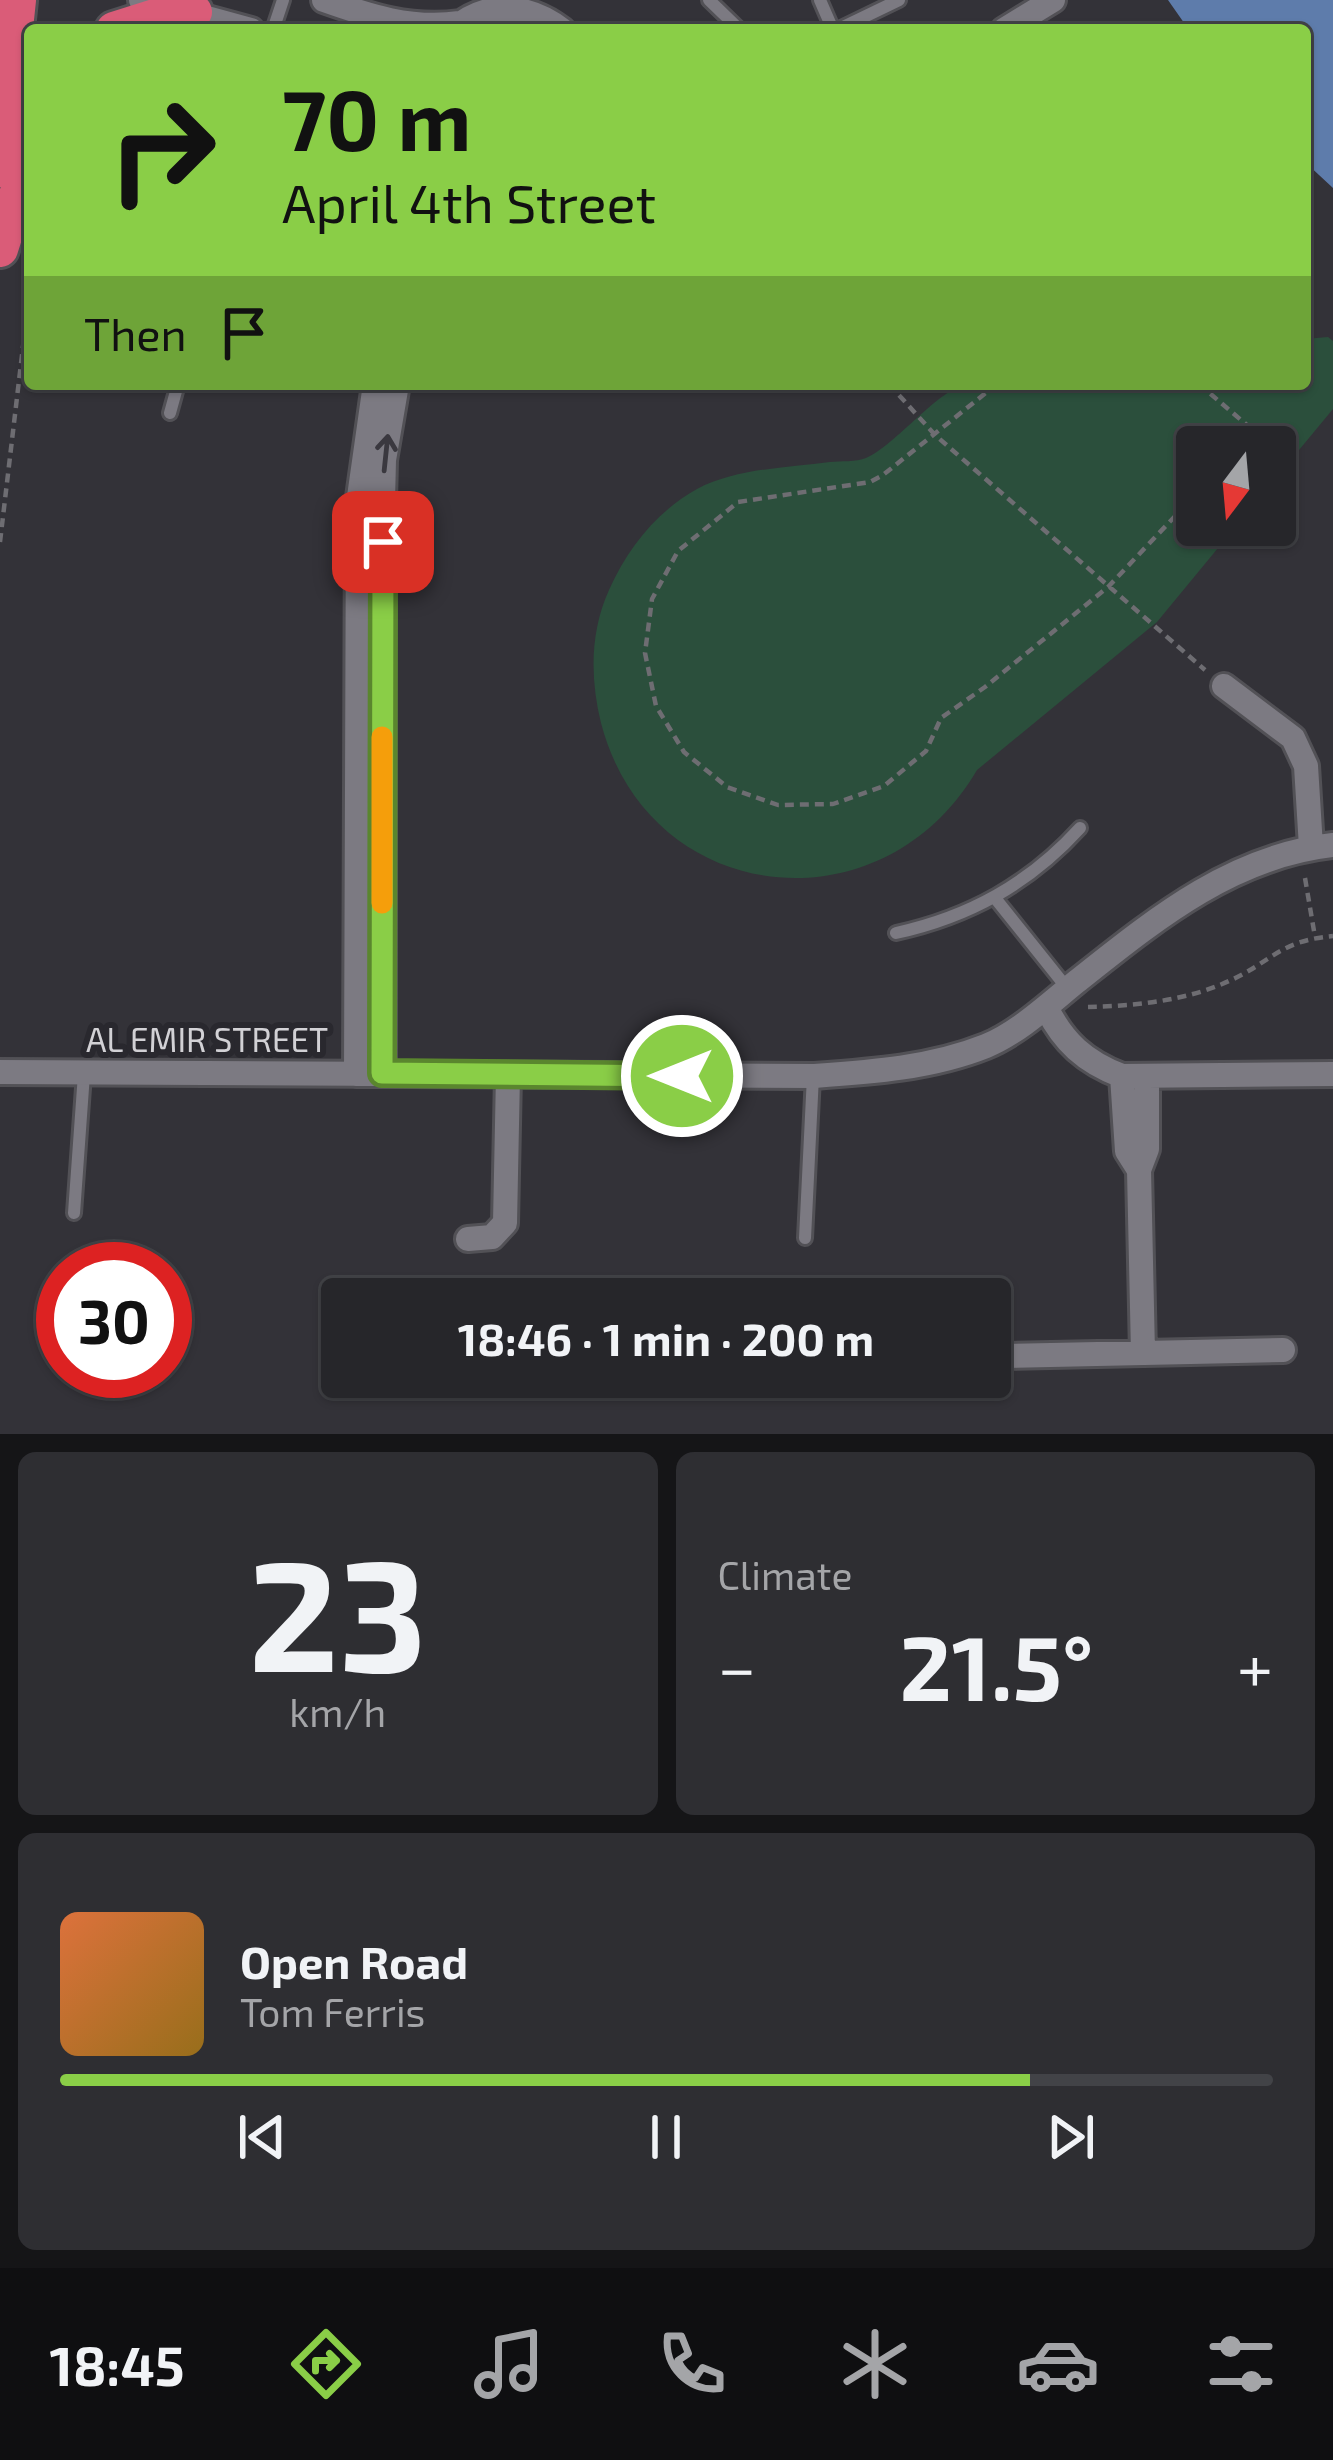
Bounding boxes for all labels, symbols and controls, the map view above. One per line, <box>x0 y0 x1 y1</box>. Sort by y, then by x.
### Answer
text: 70 m <box>282 67 472 168</box>
icon: right <box>84 72 240 228</box>
text: April 4th Street <box>282 169 656 234</box>
icon: arrive <box>211 300 277 366</box>
text: Then <box>84 306 187 360</box>
north arrow <box>1176 426 1296 546</box>
map controls <box>1176 426 1296 546</box>
one-way arrow <box>375 434 398 473</box>
pin <box>332 491 434 593</box>
icon: arrive <box>350 509 416 575</box>
position arrow <box>619 1013 745 1139</box>
street label: AL EMIR STREET <box>86 1019 328 1059</box>
speed limit sign: 30 <box>36 1242 192 1398</box>
text: 18:46 · 1 min · 200 m <box>458 1311 874 1365</box>
text: 23 <box>248 1516 427 1703</box>
text: Climate <box>718 1551 852 1598</box>
text: 21.5° <box>899 1611 1093 1719</box>
text: − <box>718 1626 756 1705</box>
text: + <box>1237 1626 1273 1705</box>
text: km/h <box>289 1688 386 1735</box>
text: Open Road <box>240 1934 468 1988</box>
text: Tom Ferris <box>240 1988 425 2035</box>
icon: previous <box>229 2104 295 2170</box>
icon: pause <box>633 2104 699 2170</box>
icon: next <box>1038 2104 1104 2170</box>
icon: directions <box>284 2322 368 2406</box>
icon: music <box>467 2322 551 2406</box>
icon: phone <box>650 2322 734 2406</box>
icon: climate <box>833 2322 917 2406</box>
icon: car <box>1016 2322 1100 2406</box>
icon: filters <box>1199 2322 1283 2406</box>
text: 18:45 <box>50 2332 185 2397</box>

